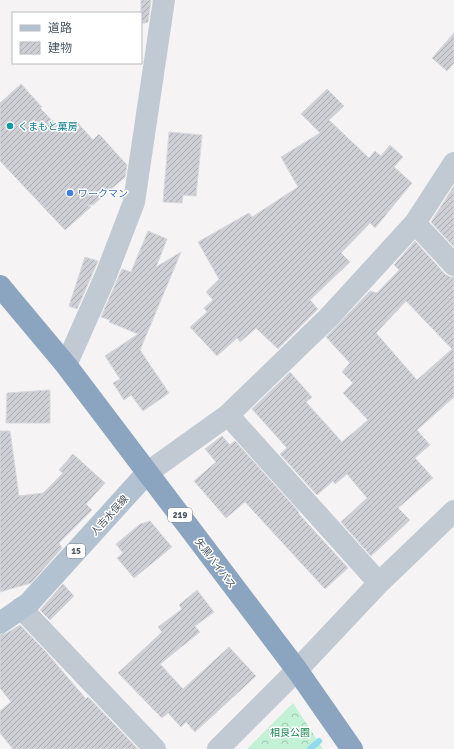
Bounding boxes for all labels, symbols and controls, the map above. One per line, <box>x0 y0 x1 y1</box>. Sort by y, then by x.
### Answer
legend <box>12 12 142 64</box>
text: 道路 <box>48 21 72 36</box>
text: 建物 <box>48 41 72 56</box>
marker: くまもと菓房 <box>5 121 15 131</box>
place label: くまもと菓房 <box>18 121 78 133</box>
marker: ワークマン <box>65 188 75 198</box>
place label: ワークマン <box>78 188 128 200</box>
street label: 人吉水俣線 <box>89 493 131 538</box>
road number: 219 <box>168 508 192 522</box>
street label: 矢黒バイパス <box>192 536 238 591</box>
road number: 15 <box>67 544 85 558</box>
park label: 相良公園 <box>270 727 310 739</box>

